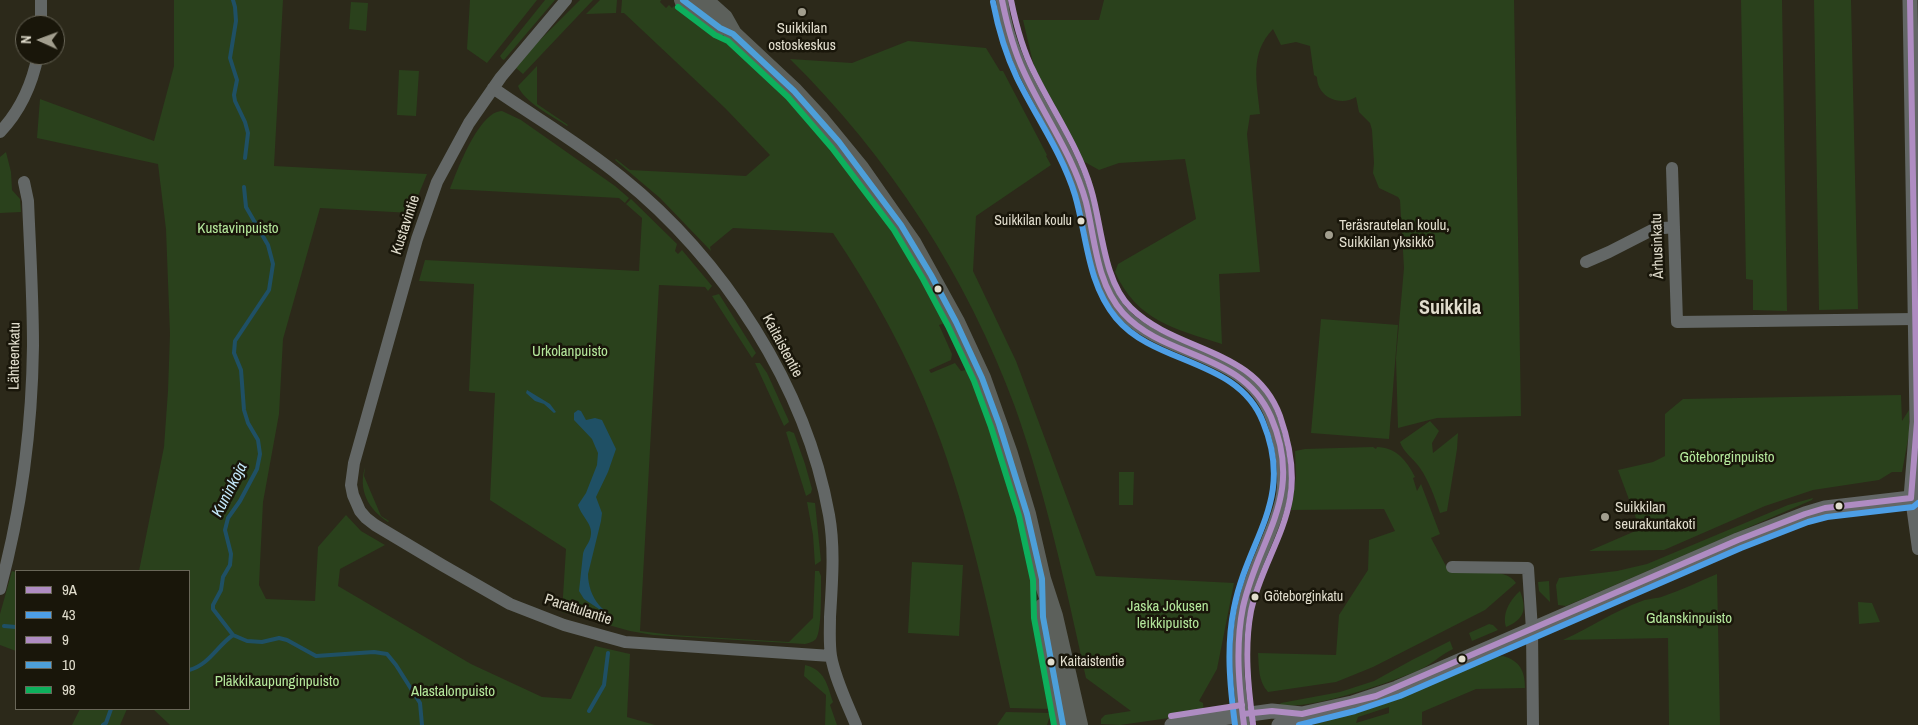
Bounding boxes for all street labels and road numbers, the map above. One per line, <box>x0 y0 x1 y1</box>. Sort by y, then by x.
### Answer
street label: Kustavintie <box>388 193 424 257</box>
street label: Århusinkatu <box>1648 213 1668 279</box>
street label: Kaitaistentie <box>758 311 806 381</box>
street label: Lähteenkatu <box>5 322 25 390</box>
street label: Parattulantie <box>542 591 614 629</box>

